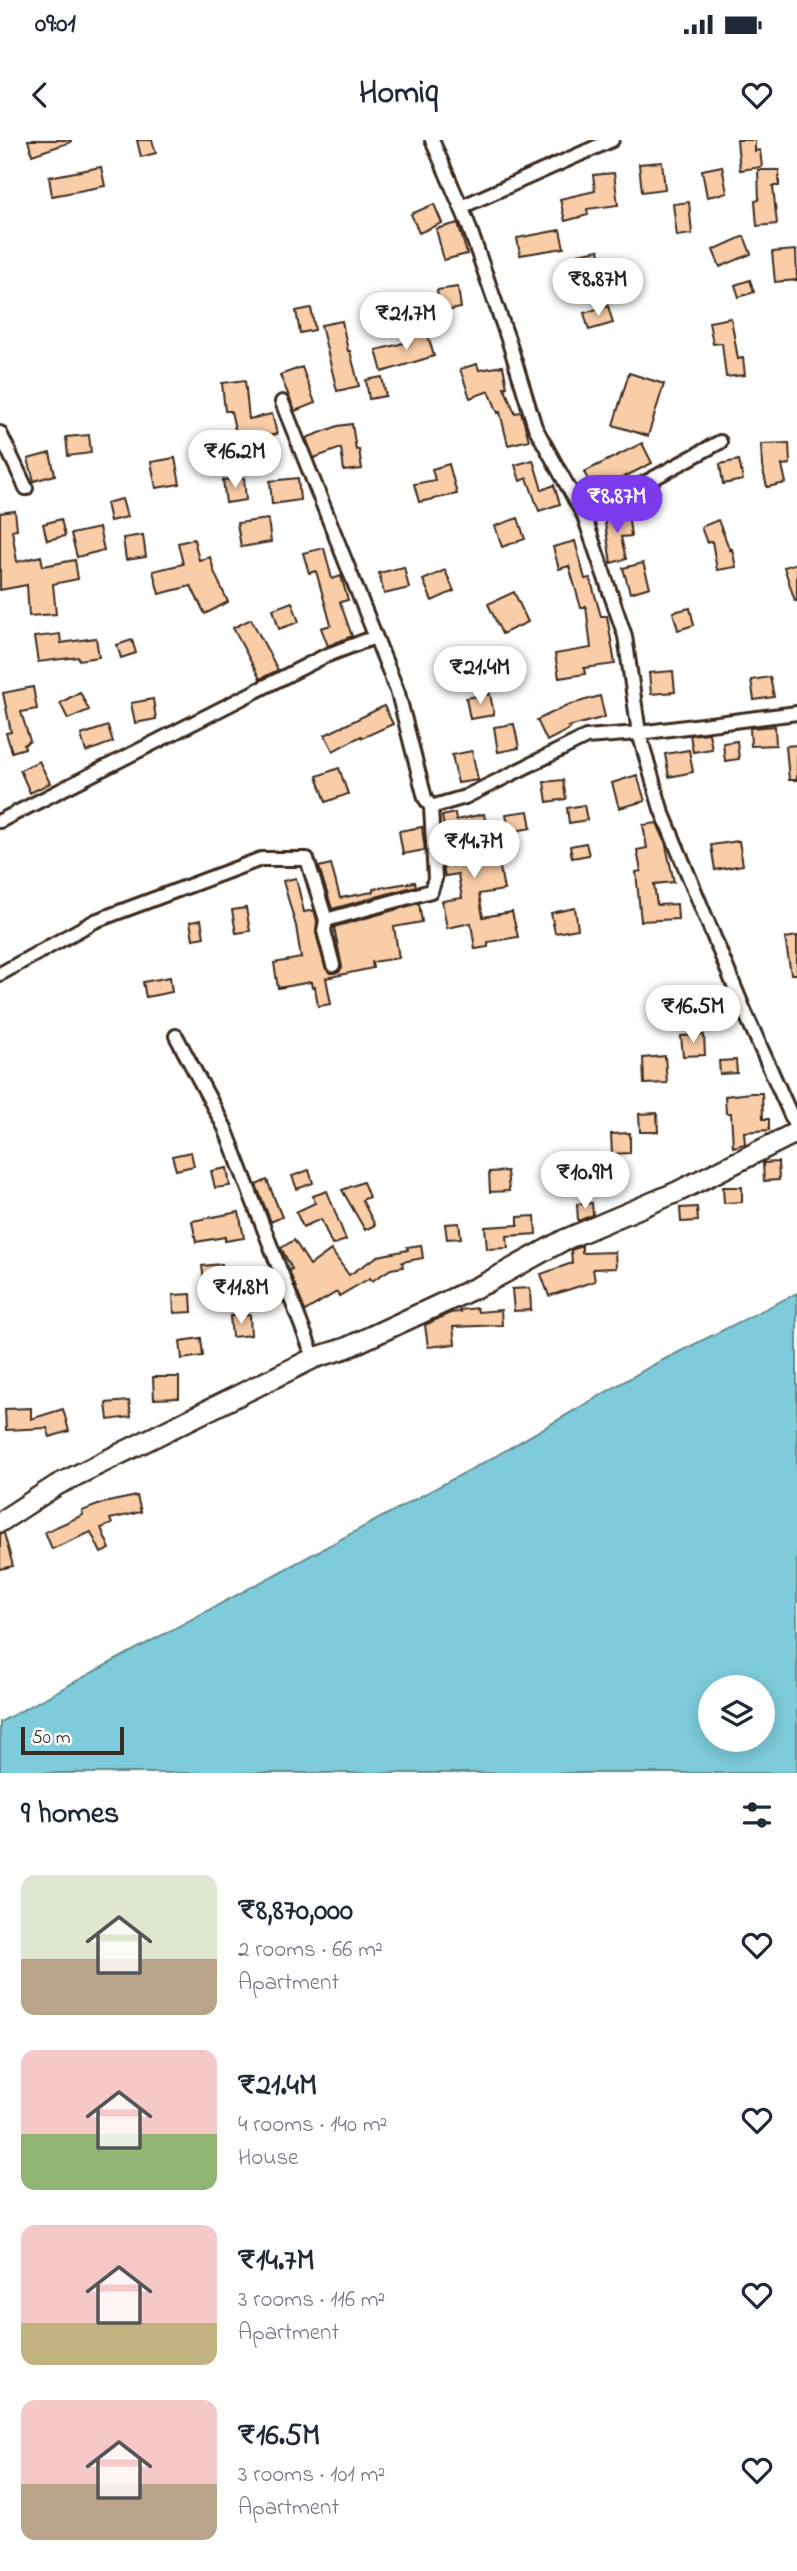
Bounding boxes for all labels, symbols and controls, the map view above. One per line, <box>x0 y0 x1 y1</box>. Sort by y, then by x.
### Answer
text: 09:01 <box>35 6 76 44</box>
text: Homiq <box>359 71 438 118</box>
icon: back <box>21 76 59 114</box>
icon: heart <box>738 76 776 114</box>
pin: ₹8.87M <box>541 258 655 318</box>
text: ₹8.87M <box>568 264 628 297</box>
pin: ₹21.7M <box>349 292 463 352</box>
text: ₹21.7M <box>376 298 436 331</box>
pin: ₹16.2M <box>178 430 292 490</box>
text: ₹16.2M <box>204 436 266 469</box>
pin: ₹8.87M <box>560 476 674 535</box>
text: ₹8.87M <box>587 481 647 514</box>
pin: ₹21.4M <box>423 646 537 706</box>
text: ₹21.4M <box>450 652 510 685</box>
pin: ₹14.7M <box>417 820 531 880</box>
text: ₹14.7M <box>445 826 503 859</box>
pin: ₹16.5M <box>636 986 750 1045</box>
text: ₹16.5M <box>661 991 725 1024</box>
pin: ₹10.9M <box>528 1152 642 1211</box>
text: ₹10.9M <box>557 1157 613 1190</box>
pin: ₹11.8M <box>184 1266 298 1326</box>
text: ₹11.8M <box>213 1272 269 1305</box>
map controls <box>698 1675 775 1752</box>
button: layers <box>698 1675 775 1752</box>
scale bar <box>21 1724 124 1756</box>
text: 50 m <box>32 1725 71 1752</box>
text: 9 homes <box>21 1793 119 1837</box>
icon: filters <box>738 1796 776 1834</box>
text: ₹8,870,000 <box>238 1890 353 1934</box>
icon: home <box>77 1903 161 1987</box>
icon: heart <box>738 1926 776 1964</box>
text: 2 rooms · 66 m² <box>238 1934 383 1967</box>
text: Apartment <box>238 1967 339 2000</box>
text: ₹21.4M <box>238 2065 317 2109</box>
icon: home <box>77 2078 161 2162</box>
icon: heart <box>738 2101 776 2139</box>
text: 4 rooms · 140 m² <box>238 2109 387 2142</box>
text: House <box>238 2142 298 2175</box>
text: ₹14.7M <box>238 2240 315 2284</box>
icon: home <box>77 2253 161 2337</box>
icon: heart <box>738 2276 776 2314</box>
text: 3 rooms · 116 m² <box>238 2284 385 2317</box>
text: Apartment <box>238 2317 339 2350</box>
text: ₹16.5M <box>238 2415 320 2459</box>
icon: home <box>77 2428 161 2512</box>
icon: heart <box>738 2451 776 2489</box>
text: 3 rooms · 101 m² <box>238 2459 385 2492</box>
text: Apartment <box>238 2492 339 2525</box>

